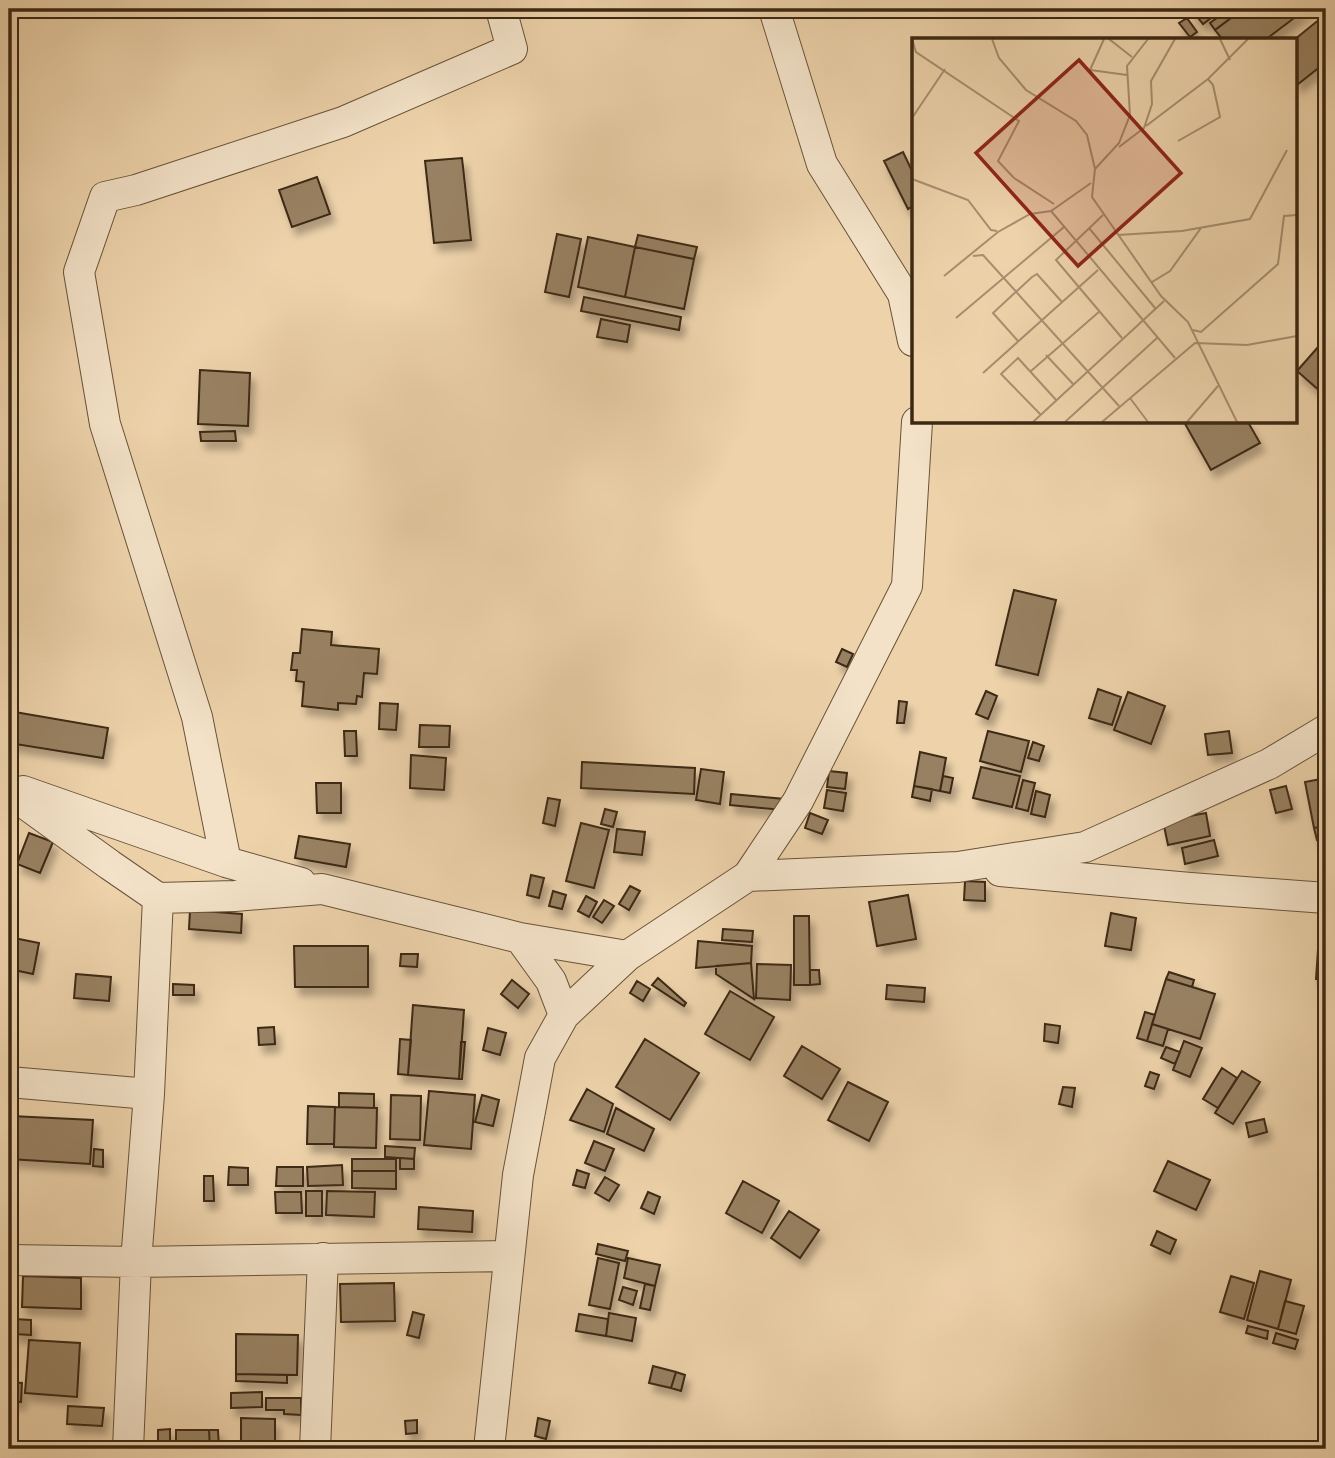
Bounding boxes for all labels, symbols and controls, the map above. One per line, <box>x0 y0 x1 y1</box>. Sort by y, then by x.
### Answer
inset map <box>912 38 1296 424</box>

